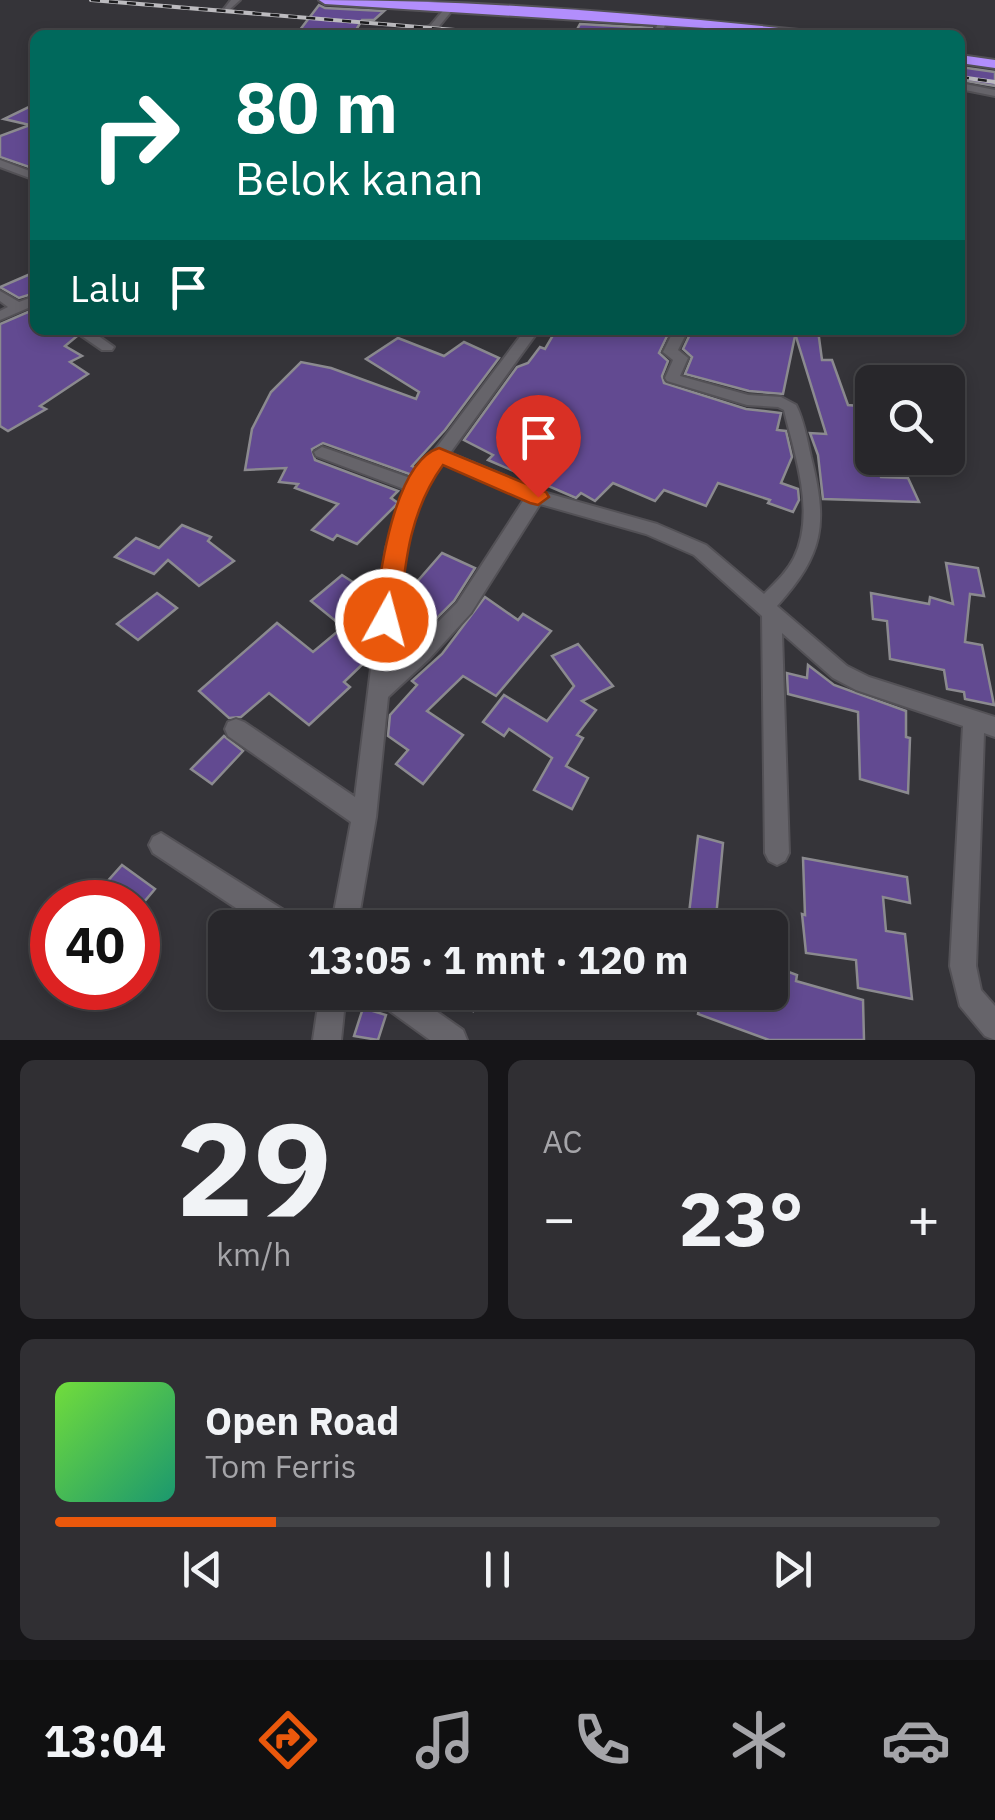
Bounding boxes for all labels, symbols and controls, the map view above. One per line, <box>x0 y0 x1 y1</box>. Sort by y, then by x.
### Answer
text: 80 m <box>235 61 398 152</box>
icon: right <box>70 70 200 200</box>
text: Belok kanan <box>235 149 484 207</box>
icon: arrive <box>161 260 216 315</box>
text: Lalu <box>70 263 141 312</box>
map controls <box>855 365 965 475</box>
button: search <box>855 365 965 475</box>
pin <box>496 395 581 498</box>
icon: arrive <box>511 410 566 465</box>
position arrow <box>334 568 438 672</box>
speed limit sign: 40 <box>30 880 160 1010</box>
text: 13:05 · 1 mnt · 120 m <box>307 935 689 984</box>
text: 29 <box>176 1083 332 1252</box>
text: AC <box>543 1120 582 1162</box>
text: 23° <box>679 1169 804 1267</box>
text: − <box>543 1182 576 1253</box>
text: + <box>907 1182 940 1253</box>
text: km/h <box>216 1233 291 1275</box>
text: Open Road <box>205 1396 399 1445</box>
text: Tom Ferris <box>205 1445 356 1487</box>
icon: previous <box>175 1542 230 1597</box>
icon: pause <box>470 1542 525 1597</box>
icon: next <box>765 1542 820 1597</box>
icon: directions <box>253 1705 323 1775</box>
icon: music <box>410 1705 480 1775</box>
icon: phone <box>567 1705 637 1775</box>
icon: climate <box>724 1705 794 1775</box>
icon: car <box>881 1705 951 1775</box>
text: 13:04 <box>44 1711 166 1769</box>

